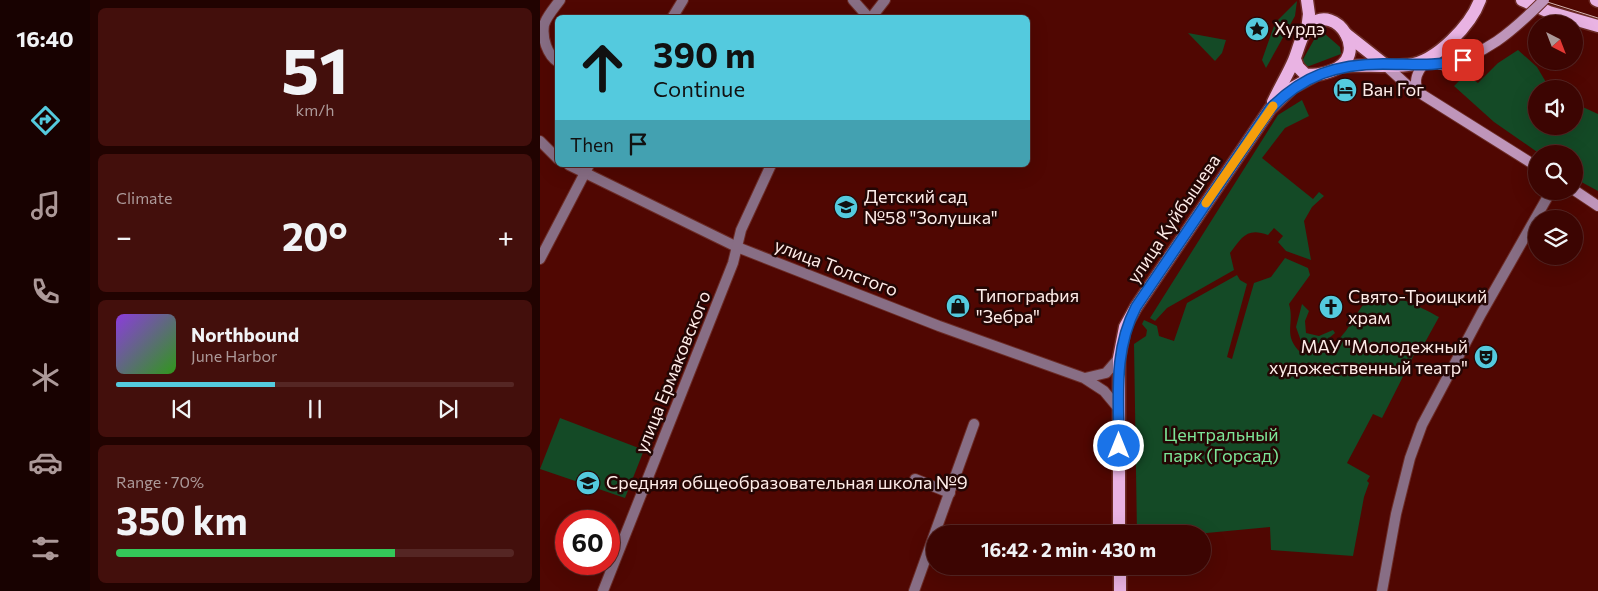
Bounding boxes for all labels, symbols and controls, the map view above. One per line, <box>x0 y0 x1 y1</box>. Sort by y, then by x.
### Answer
north arrow <box>1528 15 1582 70</box>
map controls <box>1528 15 1583 265</box>
place icon: Хурдэ <box>1244 16 1270 42</box>
place label: Хурдэ <box>1274 17 1325 39</box>
text: 16:40 <box>16 25 74 52</box>
text: 51 <box>281 28 349 107</box>
text: 390 m <box>653 32 755 75</box>
icon: ahead <box>570 35 635 100</box>
pin <box>1442 39 1484 81</box>
icon: arrive <box>1449 46 1477 74</box>
text: Continue <box>653 75 745 102</box>
hotel icon: Ван Гог <box>1332 77 1358 103</box>
place label: Ван Гог <box>1362 78 1424 100</box>
button: sound <box>1528 80 1583 135</box>
text: km/h <box>296 100 334 119</box>
icon: directions <box>28 103 63 138</box>
icon: arrive <box>624 130 652 158</box>
text: Then <box>570 133 614 156</box>
button: search <box>1528 145 1583 200</box>
street label: улица Куйбышева <box>1122 150 1225 287</box>
place label: Детский сад №58 "Золушка" <box>864 185 998 228</box>
icon: music <box>28 188 63 223</box>
text: Climate <box>116 188 172 207</box>
school or university icon: Детский сад №58 "Золушка" <box>833 194 859 220</box>
button: layers <box>1528 210 1583 265</box>
text: 20° <box>282 212 348 259</box>
text: − <box>116 219 132 253</box>
text: + <box>498 219 514 253</box>
street label: улица Толстого <box>772 233 901 301</box>
icon: phone <box>28 274 63 309</box>
place label: Типография "Зебра" <box>976 284 1079 327</box>
place label: Свято-Троицкий храм <box>1348 285 1487 328</box>
street label: улица Ермаковского <box>629 287 715 456</box>
shop icon: Типография "Зебра" <box>945 293 971 319</box>
church icon: Свято-Троицкий храм <box>1318 294 1344 320</box>
text: Northbound <box>191 323 299 346</box>
place label: МАУ "Молодежный художественный театр" <box>1269 335 1468 378</box>
theatre icon: МАУ "Молодежный художественный театр" <box>1473 344 1499 370</box>
text: June Harbor <box>191 346 277 365</box>
icon: climate <box>28 360 63 395</box>
icon: previous <box>168 395 196 423</box>
icon: pause <box>301 395 329 423</box>
icon: next <box>434 395 462 423</box>
position arrow <box>1092 419 1144 471</box>
park label: Центральный парк (Горсад) <box>1163 423 1279 466</box>
icon: car <box>28 445 63 480</box>
school or university icon: Средняя общеобразовательная школа №9 <box>575 470 601 496</box>
place label: Средняя общеобразовательная школа №9 <box>606 471 968 493</box>
text: Range · 70% <box>116 472 204 491</box>
text: 350 km <box>116 496 248 543</box>
speed limit sign: 60 <box>555 510 620 575</box>
icon: filters <box>28 531 63 566</box>
text: 16:42 · 2 min · 430 m <box>981 538 1156 561</box>

